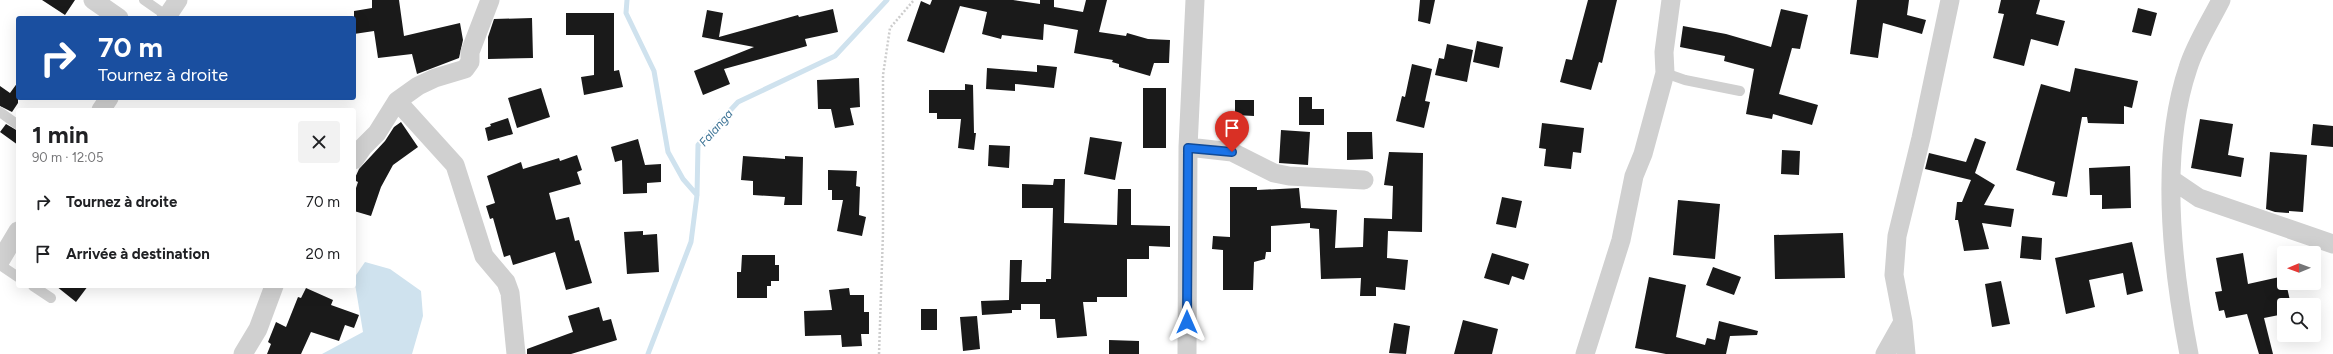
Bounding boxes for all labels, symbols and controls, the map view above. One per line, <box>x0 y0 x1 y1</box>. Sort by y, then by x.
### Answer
text: 70 m <box>98 30 163 64</box>
icon: right <box>32 32 84 84</box>
text: Tournez à droite <box>98 64 228 86</box>
water label: Falanga <box>696 107 736 149</box>
pin <box>1215 111 1249 152</box>
icon: arrive <box>1221 117 1243 139</box>
text: 1 min <box>32 120 89 149</box>
button: close <box>298 121 340 163</box>
text: 90 m · 12:05 <box>32 150 103 165</box>
icon: right <box>32 191 54 213</box>
text: Tournez à droite <box>66 193 177 211</box>
text: 70 m <box>306 193 340 211</box>
icon: arrive <box>32 243 54 265</box>
text: Arrivée à destination <box>66 245 210 263</box>
text: 20 m <box>306 245 340 263</box>
north arrow <box>2277 246 2321 290</box>
map controls <box>2277 246 2321 342</box>
button: search <box>2277 298 2321 342</box>
position arrow <box>1166 301 1208 343</box>

